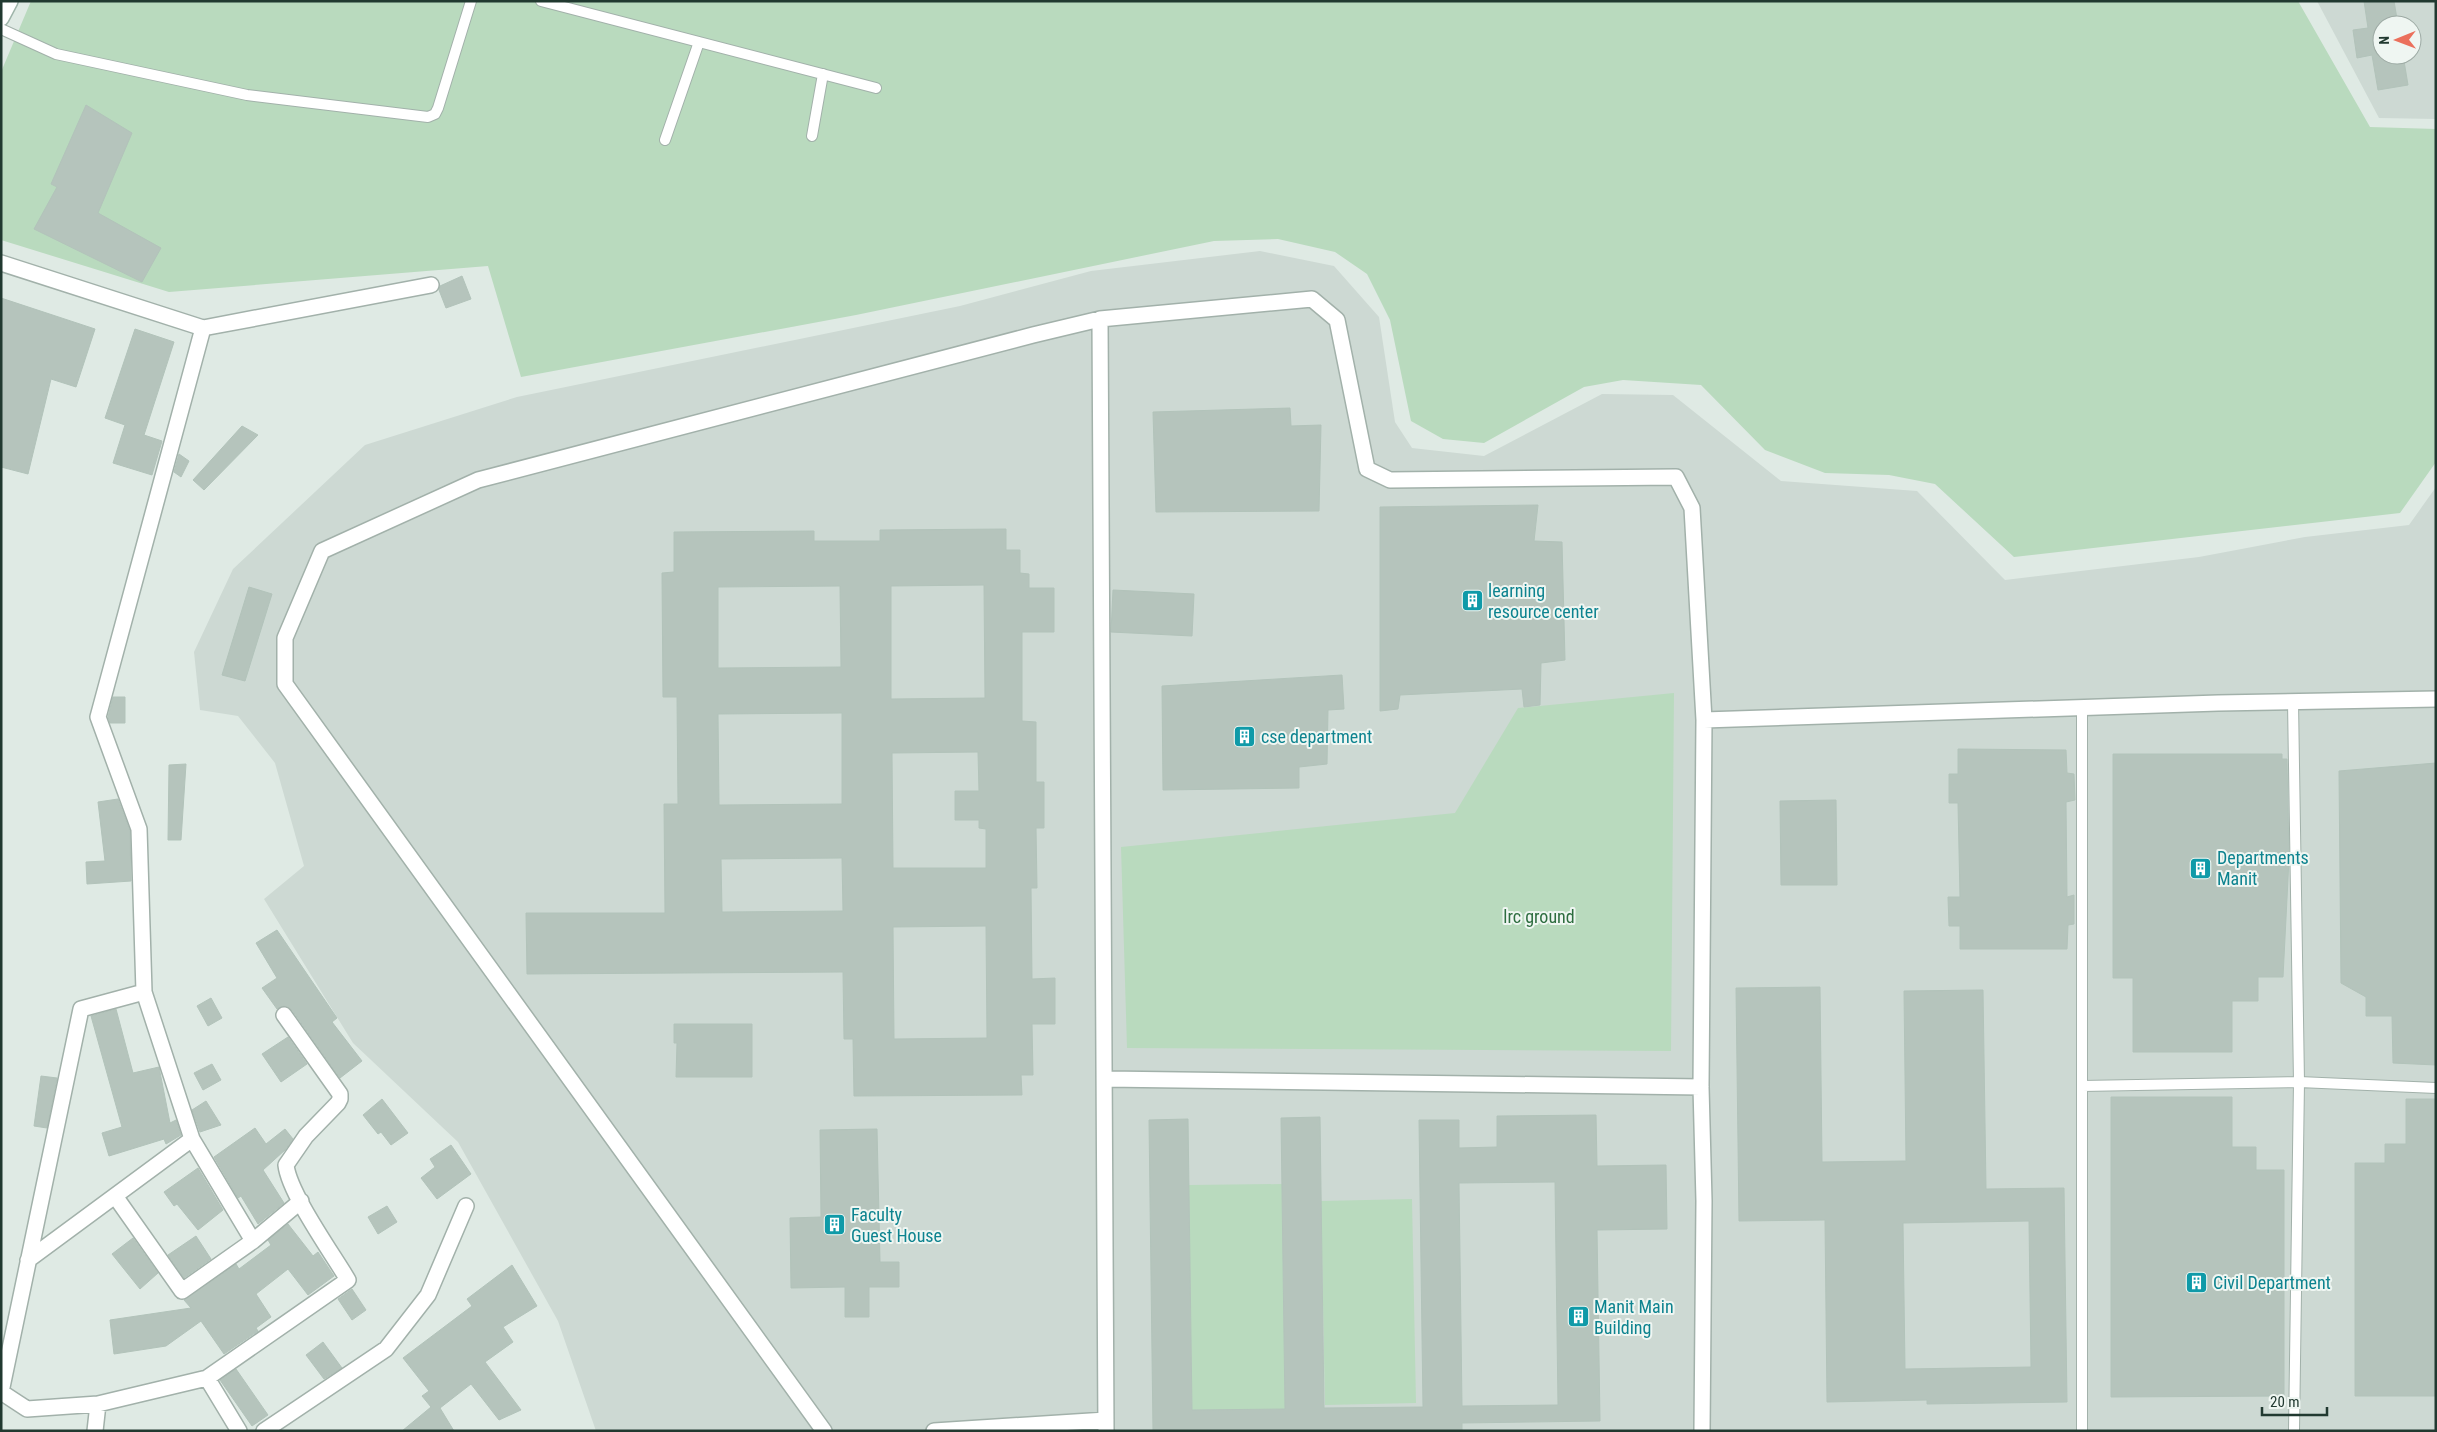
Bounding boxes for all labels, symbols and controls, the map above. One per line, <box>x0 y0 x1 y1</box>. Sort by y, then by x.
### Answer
north arrow <box>2372 15 2422 65</box>
text: N <box>2376 36 2392 45</box>
place label: learning resource center <box>1488 580 1599 622</box>
building icon: learning resource center <box>1460 589 1484 613</box>
building icon: cse department <box>1233 725 1257 749</box>
place label: cse department <box>1261 726 1372 747</box>
place label: Departments Manit <box>2217 847 2309 889</box>
building icon: Departments Manit <box>2189 856 2213 880</box>
park label: lrc ground <box>1503 906 1575 927</box>
place label: Faculty Guest House <box>851 1204 942 1246</box>
building icon: Faculty Guest House <box>823 1213 847 1237</box>
building icon: Civil Department <box>2185 1271 2209 1295</box>
place label: Civil Department <box>2213 1272 2331 1293</box>
place label: Manit Main Building <box>1594 1296 1674 1338</box>
building icon: Manit Main Building <box>1566 1305 1590 1329</box>
scale bar <box>2262 1384 2327 1416</box>
text: 20 m <box>2270 1393 2300 1411</box>

